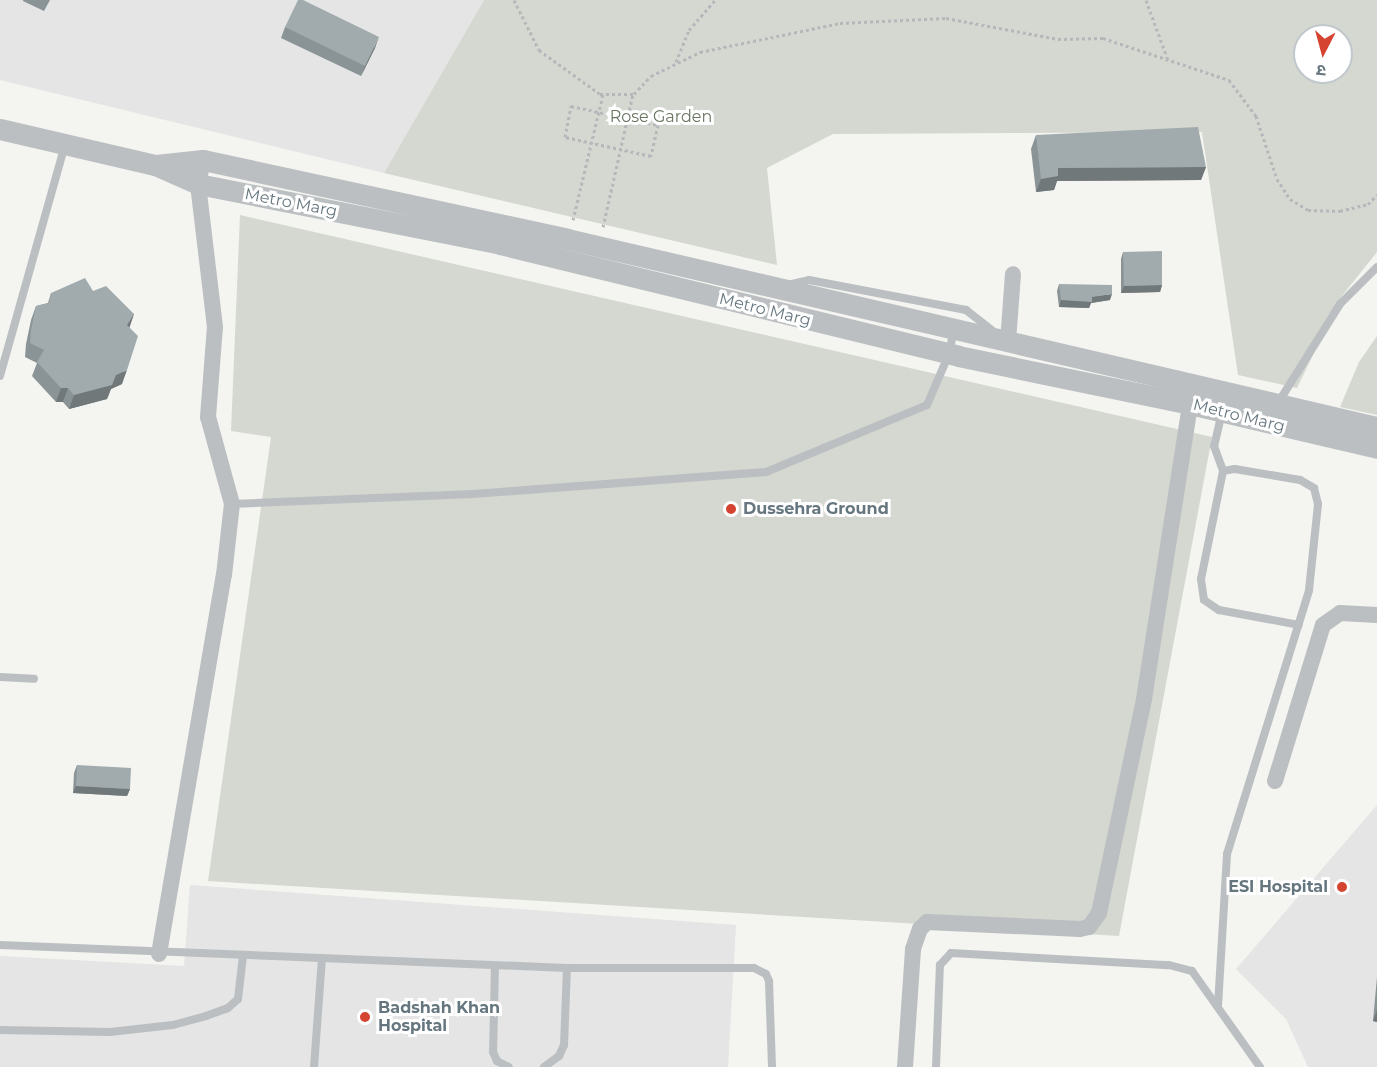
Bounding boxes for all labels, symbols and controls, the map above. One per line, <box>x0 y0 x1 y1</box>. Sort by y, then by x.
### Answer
north arrow <box>1293 24 1353 84</box>
text: उ <box>1316 60 1327 80</box>
park label: Rose Garden <box>610 107 712 127</box>
street label: Metro Marg <box>243 185 339 221</box>
street label: Metro Marg <box>717 289 813 331</box>
street label: Metro Marg <box>1191 395 1287 437</box>
place label: Dussehra Ground <box>743 499 889 519</box>
marker: Dussehra Ground <box>724 502 738 516</box>
place label: ESI Hospital <box>1228 877 1328 897</box>
marker: ESI Hospital <box>1333 878 1351 896</box>
place label: Badshah Khan Hospital <box>378 998 500 1036</box>
marker: Badshah Khan Hospital <box>356 1008 374 1026</box>

